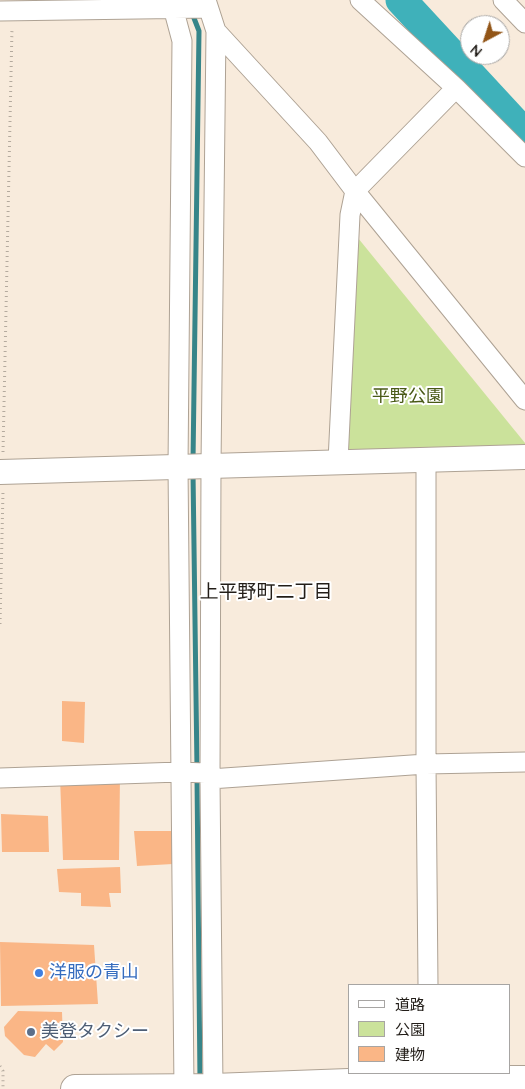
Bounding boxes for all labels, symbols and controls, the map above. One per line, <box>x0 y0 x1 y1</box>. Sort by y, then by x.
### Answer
north arrow <box>460 15 510 65</box>
text: N <box>466 41 486 61</box>
park label: 平野公園 <box>372 386 444 408</box>
district label: 上平野町二丁目 <box>200 581 332 603</box>
place label: 洋服の青山 <box>49 962 139 984</box>
marker: 洋服の青山 <box>33 967 45 979</box>
legend <box>348 984 510 1074</box>
text: 道路 <box>395 995 425 1014</box>
text: 公園 <box>395 1020 425 1039</box>
place label: 美登タクシー <box>41 1021 149 1043</box>
marker: 美登タクシー <box>25 1026 37 1038</box>
text: 建物 <box>395 1045 425 1064</box>

